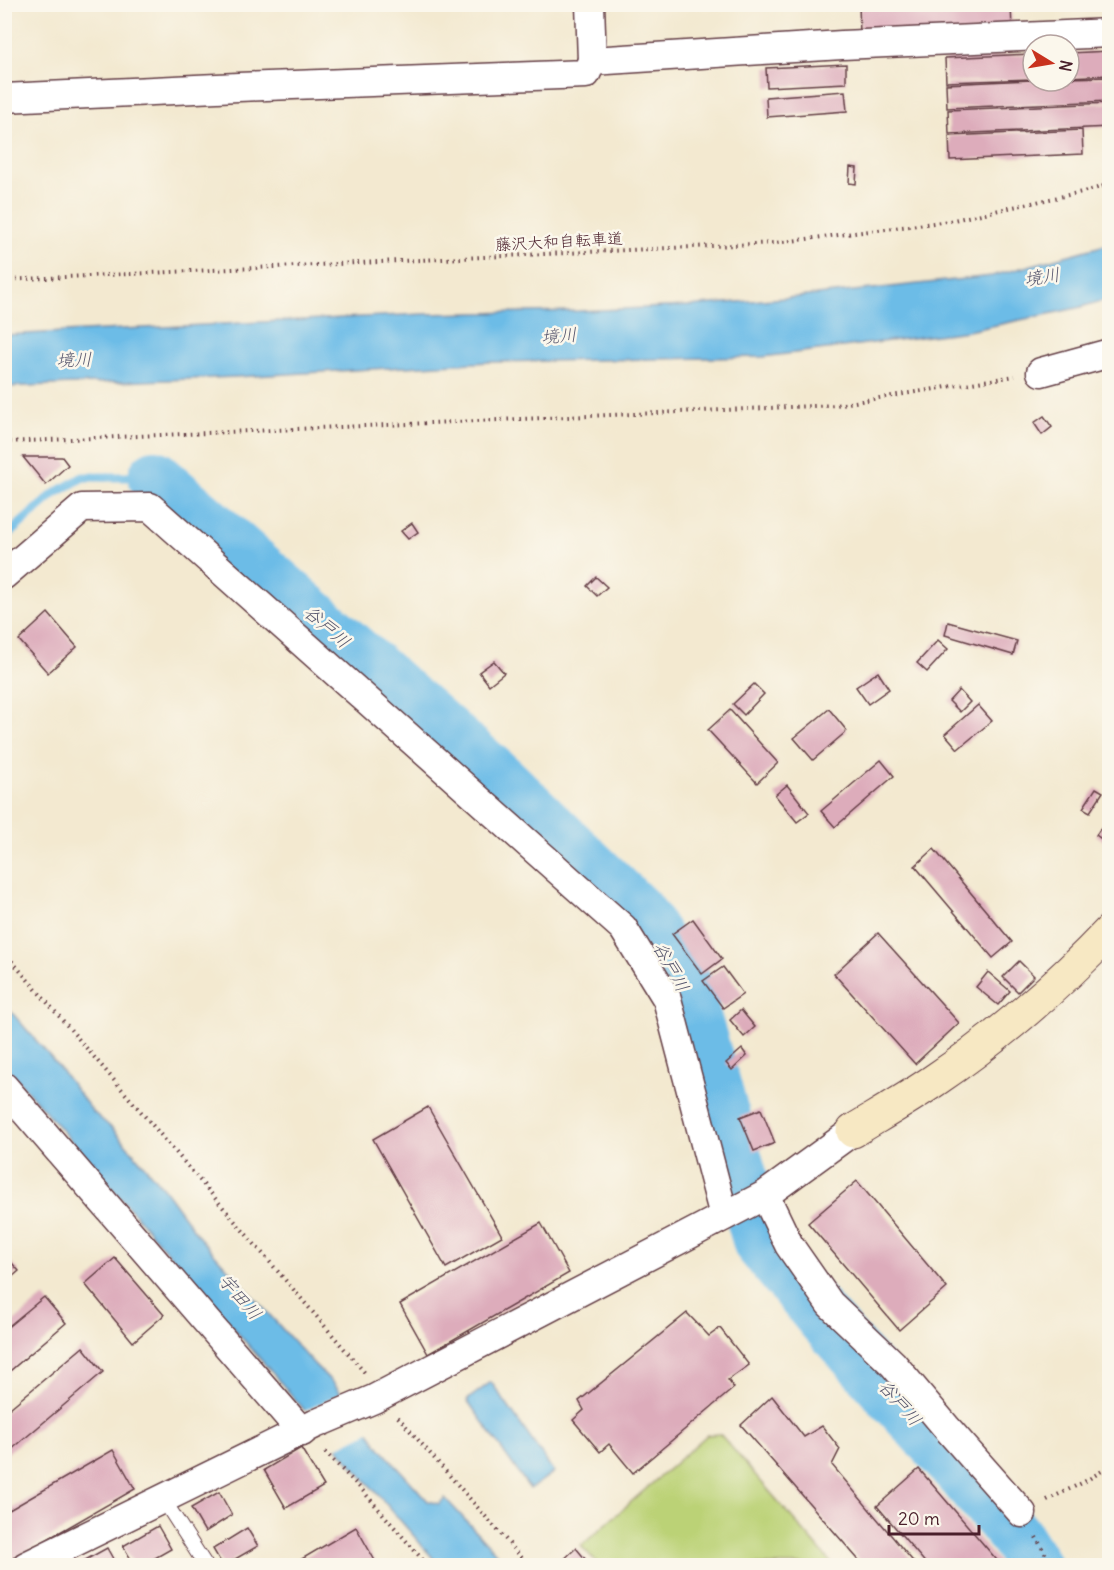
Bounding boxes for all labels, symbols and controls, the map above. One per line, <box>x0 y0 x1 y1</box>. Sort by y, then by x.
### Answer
north arrow <box>1021 33 1081 93</box>
text: N <box>1055 59 1077 73</box>
street label: 藤沢大和自転車道 <box>495 228 623 254</box>
water label: 境川 <box>1022 262 1061 291</box>
water label: 境川 <box>540 322 578 349</box>
water label: 境川 <box>56 347 92 372</box>
water label: 谷戸川 <box>299 600 355 653</box>
water label: 谷戸川 <box>648 938 695 996</box>
water label: 宇田川 <box>214 1269 267 1325</box>
water label: 谷戸川 <box>874 1375 927 1431</box>
scale bar <box>889 1498 979 1536</box>
text: 20 m <box>898 1507 940 1530</box>

